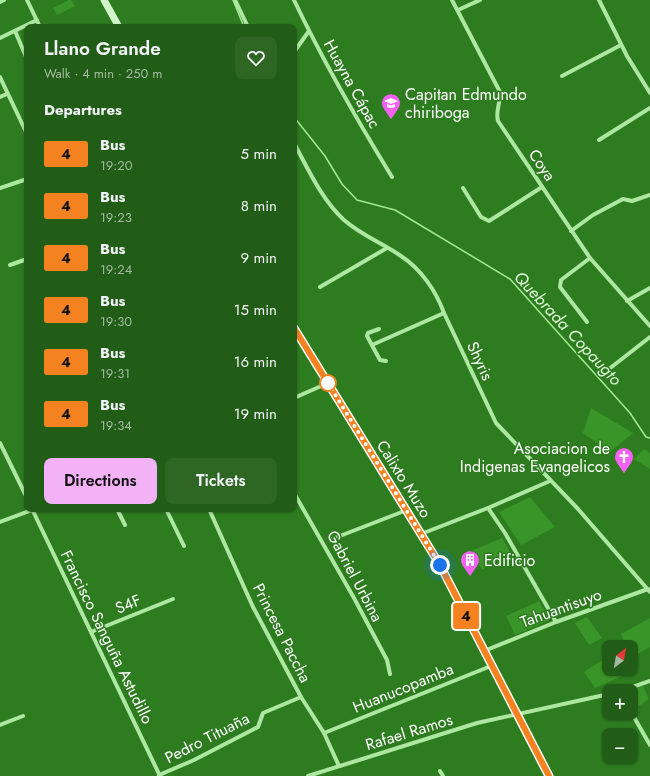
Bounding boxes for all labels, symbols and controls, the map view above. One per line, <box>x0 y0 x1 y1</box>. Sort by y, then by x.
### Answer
text: Llano Grande <box>44 35 161 62</box>
street label: Huayna Cápac <box>318 35 386 133</box>
button: heart <box>235 37 277 79</box>
text: Walk · 4 min · 250 m <box>44 64 162 83</box>
place label: Capitan Edmundo chiriboga <box>405 83 527 124</box>
school or university icon: Capitan Edmundo chiriboga <box>380 92 402 120</box>
text: Departures <box>44 99 122 121</box>
text: Bus <box>100 134 125 156</box>
text: 5 min <box>241 143 277 165</box>
text: 4 <box>61 144 71 164</box>
street label: Coya <box>523 144 561 186</box>
text: 19:20 <box>100 156 132 175</box>
text: Bus <box>100 186 125 208</box>
text: 8 min <box>241 195 277 217</box>
text: 4 <box>61 196 71 216</box>
text: 19:23 <box>100 208 132 227</box>
text: Bus <box>100 238 125 260</box>
text: 9 min <box>240 247 277 269</box>
text: 4 <box>61 248 71 268</box>
text: 19:24 <box>100 260 132 279</box>
water label: Quebrada Copaugto <box>509 265 627 391</box>
text: Bus <box>100 290 125 312</box>
text: 15 min <box>234 299 277 321</box>
text: 4 <box>61 300 71 320</box>
text: 19:30 <box>100 312 132 331</box>
street label: Shyris <box>461 338 499 384</box>
text: Bus <box>100 342 125 364</box>
text: 16 min <box>234 351 277 373</box>
text: 4 <box>61 352 71 372</box>
text: 19:31 <box>100 364 130 383</box>
unlabelled marker <box>319 374 337 392</box>
text: Bus <box>100 394 125 416</box>
text: 19 min <box>234 403 277 425</box>
text: 4 <box>61 404 71 424</box>
text: 19:34 <box>100 416 132 435</box>
street label: Calixto Muzo <box>371 436 437 523</box>
place label: Asociacion de Indigenas Evangelicos <box>460 437 610 478</box>
church icon: Asociacion de Indigenas Evangelicos <box>613 446 635 474</box>
button: Directions <box>44 458 157 504</box>
button: Tickets <box>165 458 277 504</box>
street label: Gabriel Urbina <box>321 526 389 626</box>
street label: Francisco Sanguña Astudillo <box>55 546 159 728</box>
building icon: Edificio <box>459 549 481 577</box>
place label: Edificio <box>484 549 536 572</box>
your location <box>430 555 450 575</box>
street label: Princesa Paccha <box>247 579 317 687</box>
street label: Tahuantisuyo <box>517 583 605 633</box>
street label: S4F <box>112 588 144 620</box>
line badge: 4 <box>453 603 479 629</box>
text: 4 <box>461 606 471 626</box>
north arrow <box>602 640 638 676</box>
map controls <box>602 640 638 764</box>
street label: Huanucopamba <box>349 657 457 719</box>
button: + <box>602 684 638 720</box>
street label: Pedro Tituaña <box>161 707 253 769</box>
street label: Rafael Ramos <box>363 708 455 756</box>
button: − <box>602 728 638 764</box>

